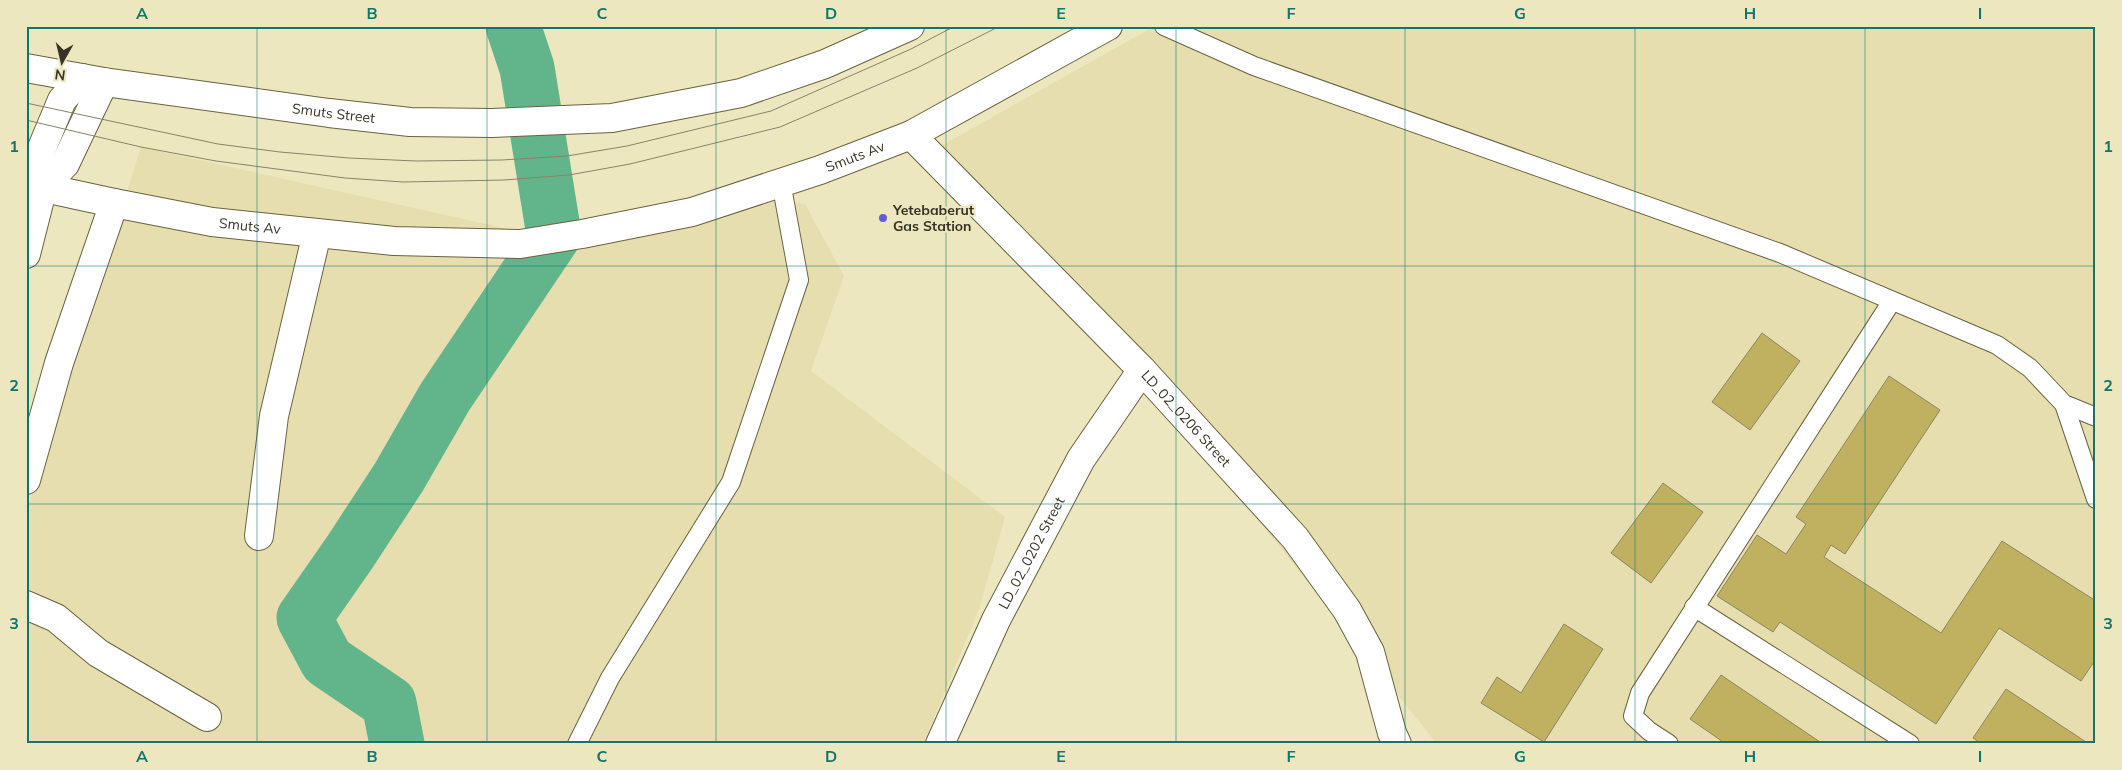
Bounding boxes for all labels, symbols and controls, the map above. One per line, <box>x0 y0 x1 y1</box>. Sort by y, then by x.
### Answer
text: A <box>136 3 148 23</box>
text: B <box>366 3 378 23</box>
text: C <box>597 3 608 23</box>
text: D <box>825 3 837 23</box>
text: E <box>1056 3 1066 23</box>
text: F <box>1286 3 1296 23</box>
text: G <box>1514 3 1526 23</box>
text: H <box>1744 3 1756 23</box>
text: I <box>1978 3 1982 23</box>
north arrow <box>38 38 88 88</box>
text: N <box>54 65 67 85</box>
street label: Smuts Street <box>291 99 376 127</box>
text: 1 <box>9 136 19 156</box>
text: 1 <box>2103 136 2113 156</box>
street label: Smuts Av <box>823 137 888 176</box>
place label: Yetebaberut Gas Station <box>892 201 975 235</box>
marker: Yetebaberut Gas Station <box>877 212 889 224</box>
street label: Smuts Av <box>218 214 282 238</box>
street label: LD_02_0206 Street <box>1137 366 1235 471</box>
text: 2 <box>9 375 19 395</box>
text: 2 <box>2103 375 2113 395</box>
street label: LD_02_0202 Street <box>994 493 1069 612</box>
text: 3 <box>9 613 19 633</box>
text: 3 <box>2103 613 2113 633</box>
text: A <box>136 746 148 766</box>
text: B <box>366 746 378 766</box>
text: C <box>597 746 608 766</box>
text: D <box>825 746 837 766</box>
text: E <box>1056 746 1066 766</box>
text: F <box>1286 746 1296 766</box>
text: G <box>1514 746 1526 766</box>
text: H <box>1744 746 1756 766</box>
text: I <box>1978 746 1982 766</box>

